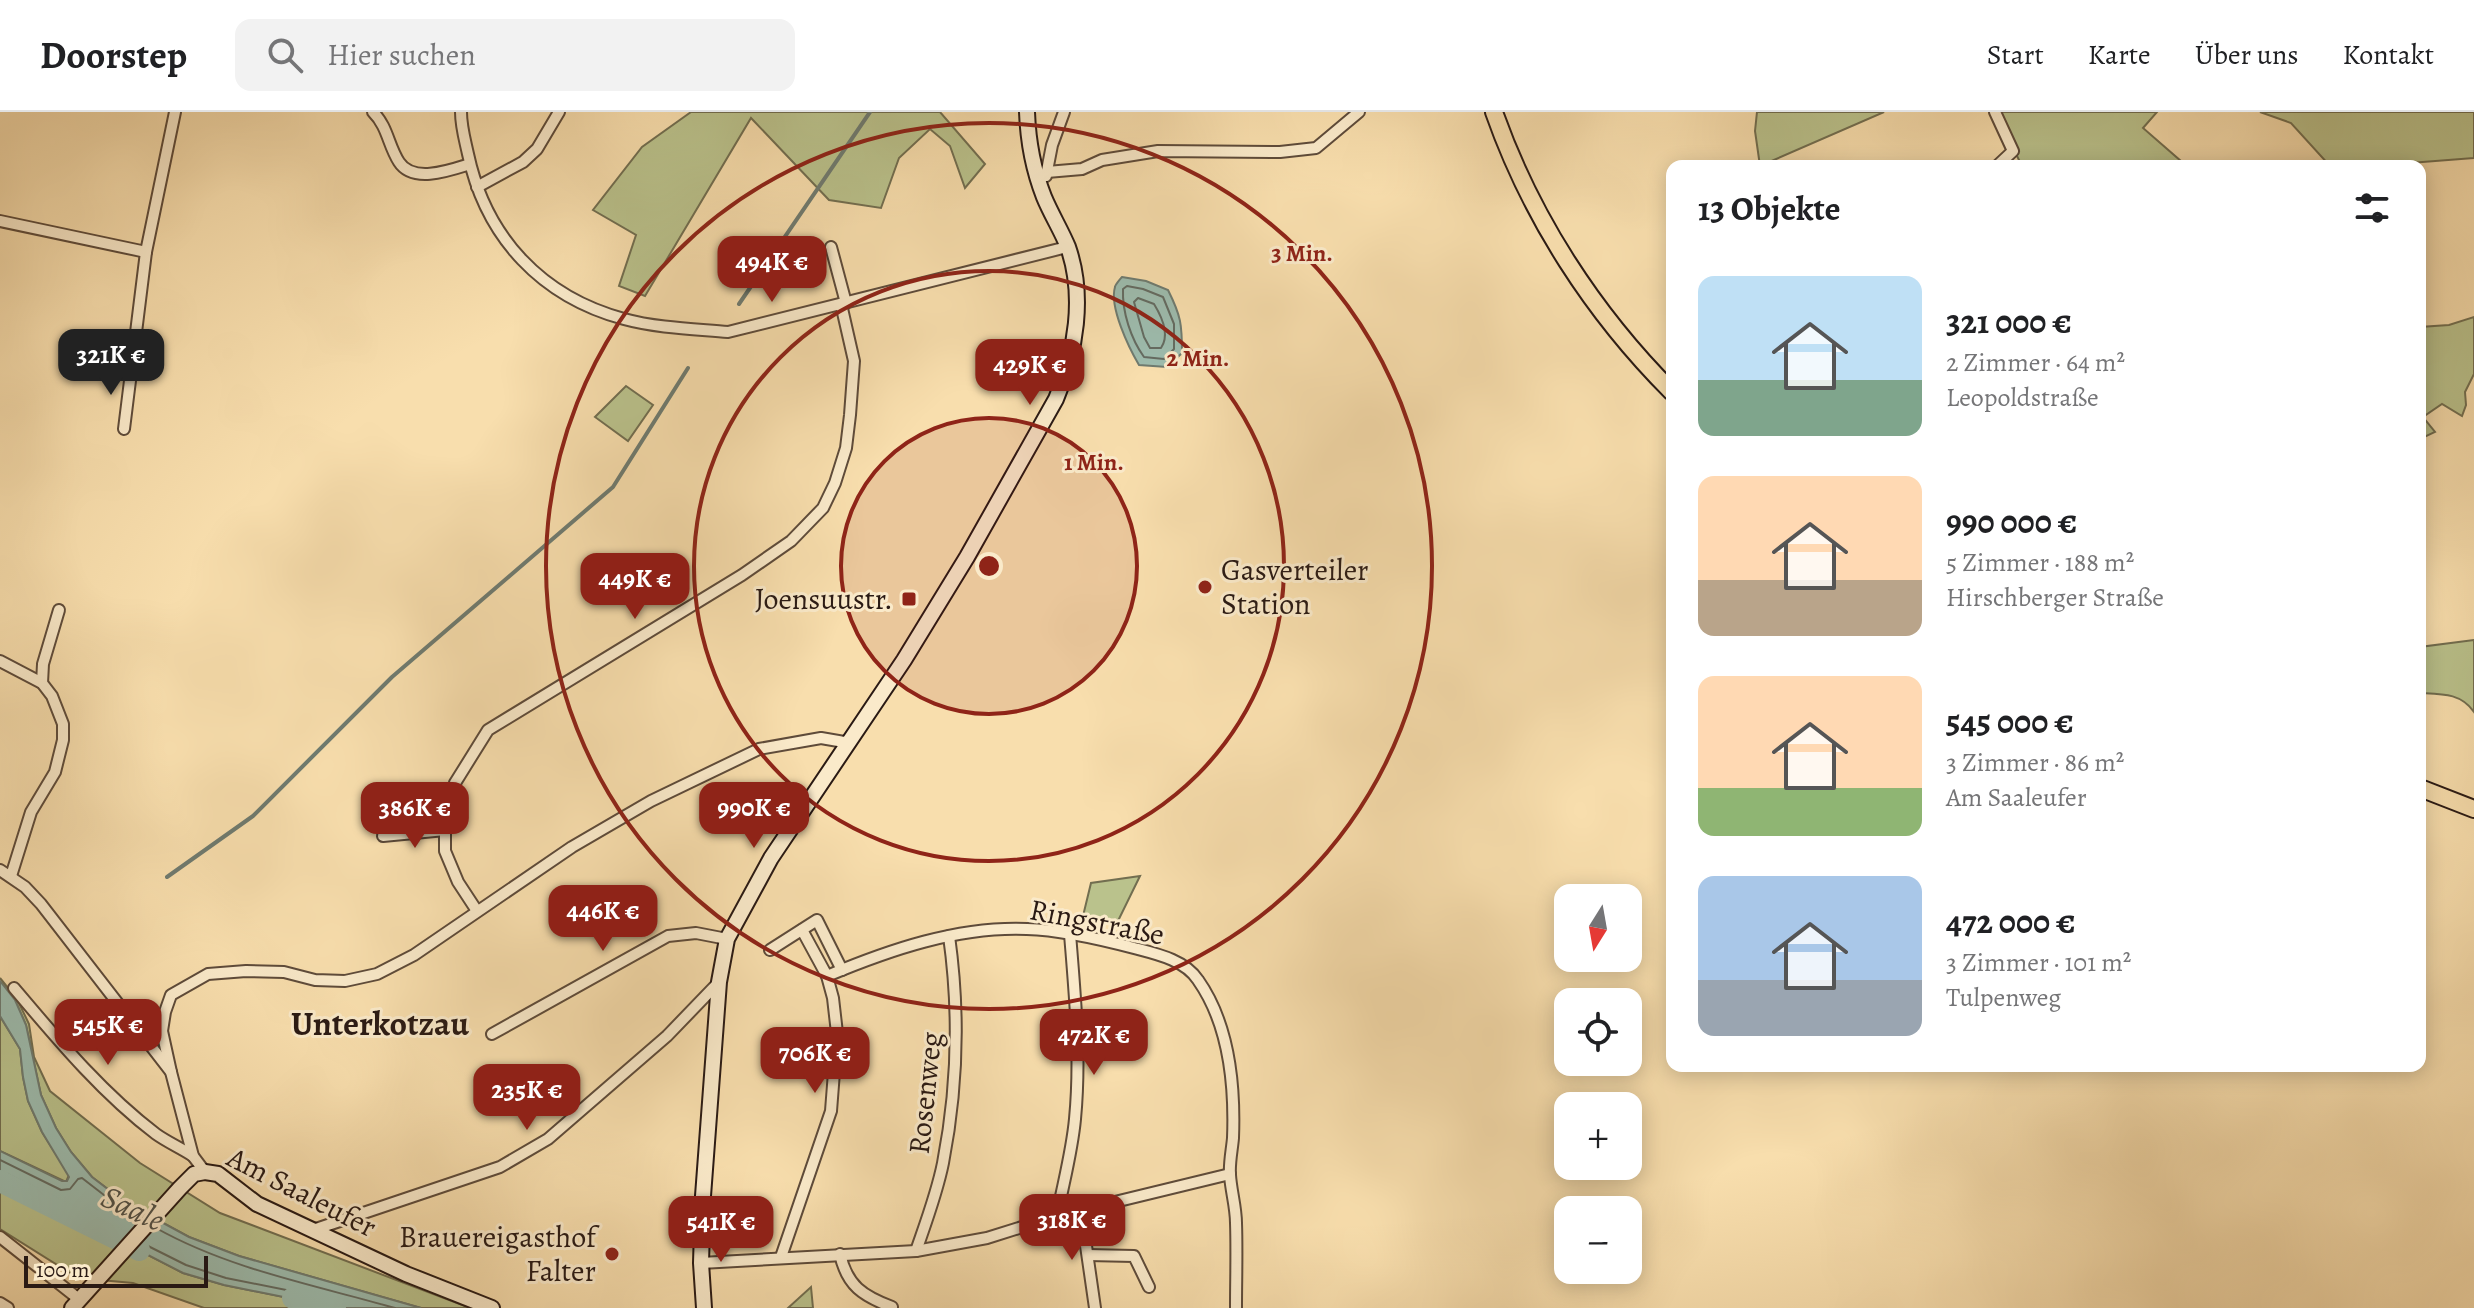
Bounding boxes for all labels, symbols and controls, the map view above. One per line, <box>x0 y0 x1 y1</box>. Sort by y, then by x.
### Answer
search box <box>235 19 795 91</box>
text: Doorstep <box>40 29 187 81</box>
icon: search <box>263 33 307 77</box>
text: Hier suchen <box>327 35 476 75</box>
text: Start <box>1987 36 2044 74</box>
text: Karte <box>2088 36 2151 74</box>
text: Über uns <box>2195 36 2299 74</box>
text: Kontakt <box>2343 36 2434 74</box>
text: 13 Objekte <box>1698 185 1841 232</box>
icon: filters <box>2350 186 2394 230</box>
pin: 494K € <box>707 236 837 304</box>
text: 3 Min. <box>1271 237 1333 269</box>
text: 494K € <box>735 244 809 279</box>
text: 321 000 € <box>1946 298 2072 345</box>
icon: home <box>1762 308 1858 404</box>
pin: 321K € <box>46 329 176 397</box>
text: 321K € <box>76 337 146 372</box>
pin: 429K € <box>965 339 1095 407</box>
text: 2 Min. <box>1167 342 1229 374</box>
text: 2 Zimmer · 64 m² <box>1946 345 2125 380</box>
text: 429K € <box>993 347 1067 382</box>
text: Leopoldstraße <box>1946 380 2099 415</box>
text: 1 Min. <box>1064 446 1124 478</box>
text: 990 000 € <box>1946 498 2077 545</box>
icon: home <box>1762 508 1858 604</box>
text: 5 Zimmer · 188 m² <box>1946 545 2134 580</box>
place label: Gasverteiler Station <box>1221 550 1369 624</box>
centre of rings <box>975 552 1003 580</box>
pin: 449K € <box>570 553 700 621</box>
text: 449K € <box>598 561 672 596</box>
marker: Gasverteiler Station <box>1196 578 1214 596</box>
place label: Joensuustr. <box>755 579 893 619</box>
text: Hirschberger Straße <box>1946 580 2164 615</box>
marker: Joensuustr. <box>900 590 918 608</box>
text: 545 000 € <box>1946 698 2074 745</box>
icon: home <box>1762 708 1858 804</box>
text: 3 Zimmer · 86 m² <box>1946 745 2124 780</box>
text: Am Saaleufer <box>1946 780 2087 815</box>
pin: 386K € <box>350 782 480 850</box>
pin: 990K € <box>689 782 819 850</box>
text: 386K € <box>379 790 451 825</box>
text: 990K € <box>717 790 791 825</box>
north arrow <box>1554 884 1642 972</box>
map controls <box>1554 884 1642 1284</box>
pin: 446K € <box>538 885 668 953</box>
street label: Ringstraße <box>1026 889 1168 955</box>
text: 446K € <box>566 893 640 928</box>
text: 472 000 € <box>1946 898 2076 945</box>
icon: home <box>1762 908 1858 1004</box>
text: 3 Zimmer · 101 m² <box>1946 945 2131 980</box>
text: Tulpenweg <box>1946 980 2061 1015</box>
button: locate <box>1554 988 1642 1076</box>
pin: 545K € <box>43 999 173 1067</box>
district label: Unterkotzau <box>291 1000 469 1047</box>
text: 545K € <box>73 1007 143 1042</box>
pin: 472K € <box>1029 1009 1159 1077</box>
text: 472K € <box>1058 1017 1130 1052</box>
pin: 706K € <box>750 1027 880 1095</box>
street label: Rosenweg <box>899 1030 951 1156</box>
text: 706K € <box>779 1035 851 1070</box>
pin: 235K € <box>462 1064 592 1132</box>
text: 235K € <box>491 1072 563 1107</box>
button: + <box>1554 1092 1642 1180</box>
street label: Am Saaleufer <box>220 1137 383 1247</box>
water label: Saale <box>94 1174 172 1242</box>
pin: 318K € <box>1007 1194 1137 1262</box>
pin: 541K € <box>656 1196 786 1264</box>
button: − <box>1554 1196 1642 1284</box>
text: 318K € <box>1037 1202 1107 1237</box>
text: 541K € <box>686 1204 756 1239</box>
place label: Brauereigasthof Falter <box>399 1217 600 1291</box>
marker: Brauereigasthof Falter <box>603 1245 621 1263</box>
scale bar <box>24 1252 208 1288</box>
text: 100 m <box>36 1255 90 1285</box>

